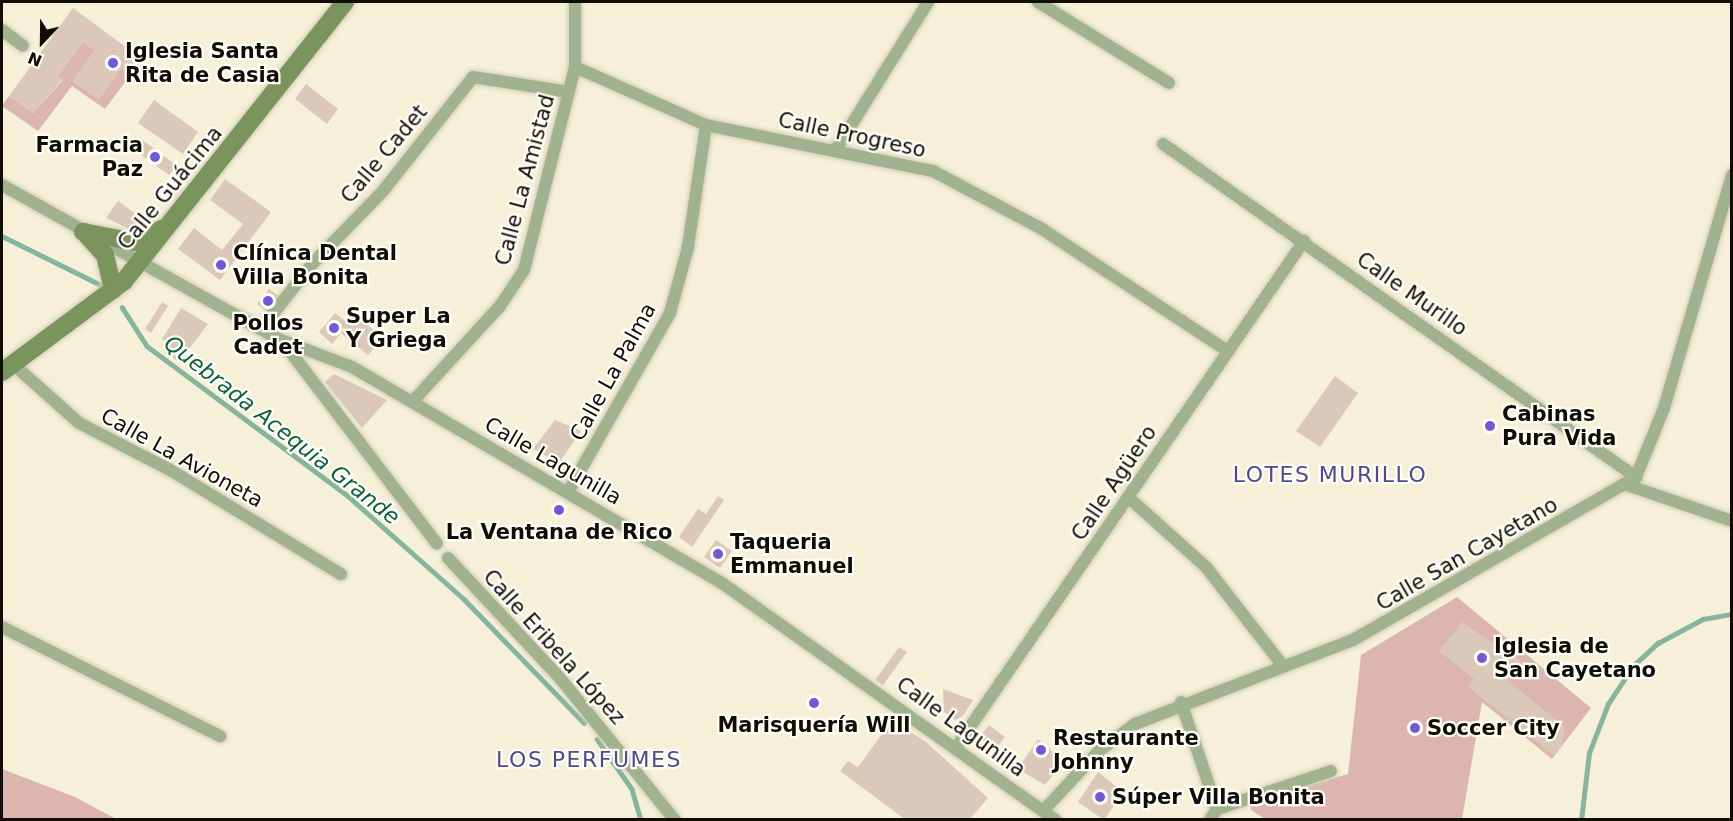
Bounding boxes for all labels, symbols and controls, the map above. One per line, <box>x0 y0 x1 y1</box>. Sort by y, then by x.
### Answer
north arrow <box>12 12 72 72</box>
place label: Iglesia Santa Rita de Casia <box>125 38 280 88</box>
text: N <box>25 48 45 70</box>
marker: Iglesia Santa Rita de Casia <box>106 56 120 70</box>
street label: Calle La Amistad <box>490 92 560 268</box>
street label: Calle Cadet <box>336 100 432 208</box>
street label: Calle Progreso <box>776 107 928 163</box>
street label: Calle Guácima <box>112 121 228 255</box>
place label: Farmacia Paz <box>35 132 143 182</box>
marker: Farmacia Paz <box>148 150 162 164</box>
place label: Clínica Dental Villa Bonita <box>233 240 397 290</box>
street label: Calle Murillo <box>1352 247 1472 341</box>
marker: Clínica Dental Villa Bonita <box>214 258 228 272</box>
marker: Pollos Cadet <box>261 294 275 308</box>
street label: Calle La Palma <box>565 299 661 445</box>
place label: Super La Y Griega <box>346 303 451 353</box>
place label: Pollos Cadet <box>232 310 304 360</box>
marker: Super La Y Griega <box>327 321 341 335</box>
water label: Quebrada Acequia Grande <box>159 330 405 530</box>
place label: Cabinas Pura Vida <box>1502 401 1616 451</box>
street label: Calle La Avioneta <box>96 403 268 513</box>
street label: Calle Lagunilla <box>480 412 626 510</box>
marker: Cabinas Pura Vida <box>1483 419 1497 433</box>
street label: Calle Agüero <box>1066 421 1162 545</box>
district label: LOTES MURILLO <box>1233 462 1427 488</box>
street label: Calle San Cayetano <box>1372 492 1562 616</box>
marker: La Ventana de Rico <box>552 503 566 517</box>
place label: La Ventana de Rico <box>446 519 672 545</box>
place label: Taqueria Emmanuel <box>730 529 854 579</box>
marker: Taqueria Emmanuel <box>711 547 725 561</box>
street label: Calle Eribela López <box>478 564 630 730</box>
place label: Iglesia de San Cayetano <box>1494 633 1656 683</box>
marker: Iglesia de San Cayetano <box>1475 651 1489 665</box>
street label: Calle Lagunilla <box>891 672 1031 782</box>
marker: Marisquería Will <box>807 696 821 710</box>
place label: Marisquería Will <box>717 712 911 738</box>
place label: Soccer City <box>1427 715 1560 741</box>
marker: Soccer City <box>1408 721 1422 735</box>
place label: Restaurante Johnny <box>1053 725 1199 775</box>
marker: Restaurante Johnny <box>1034 743 1048 757</box>
district label: LOS PERFUMES <box>496 747 682 773</box>
place label: Súper Villa Bonita <box>1112 784 1325 810</box>
marker: Súper Villa Bonita <box>1093 790 1107 804</box>

